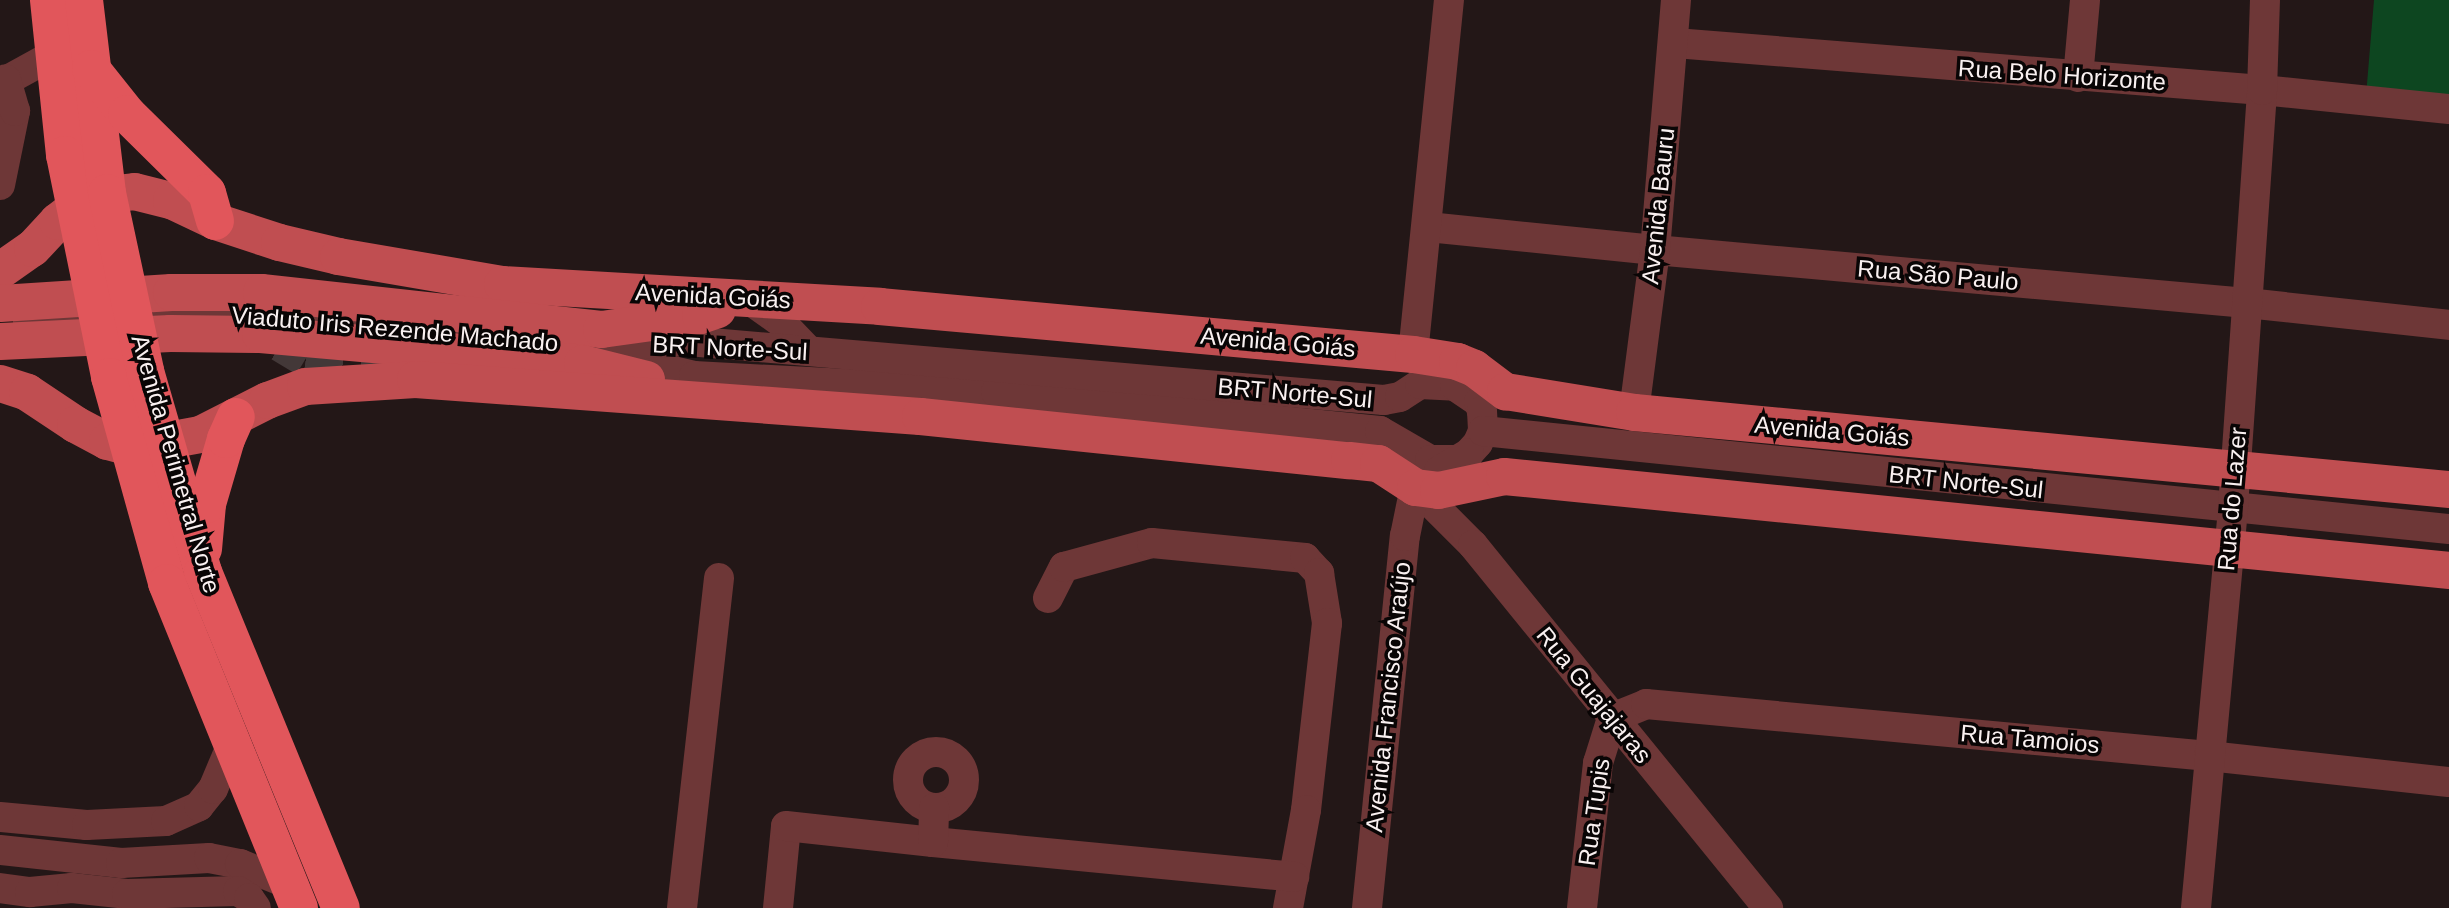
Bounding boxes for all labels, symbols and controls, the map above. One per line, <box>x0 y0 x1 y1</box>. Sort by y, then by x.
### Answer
street label: Rua Belo Horizonte <box>1957 53 2167 97</box>
street label: Avenida Bauru <box>1635 126 1681 286</box>
street label: Rua São Paulo <box>1856 254 2020 296</box>
street label: Avenida Goiás <box>635 278 791 314</box>
street label: Viaduto Iris Rezende Machado <box>230 300 560 358</box>
street label: Avenida Goiás <box>1199 321 1357 363</box>
street label: BRT Norte-Sul <box>652 330 808 366</box>
street label: Avenida Perimetral Norte <box>125 331 227 597</box>
street label: BRT Norte-Sul <box>1216 372 1374 414</box>
street label: Avenida Goiás <box>1753 410 1911 452</box>
street label: Rua do Lazer <box>2211 426 2253 572</box>
street label: BRT Norte-Sul <box>1887 460 2045 504</box>
street label: Avenida Francisco Araújo <box>1359 560 1417 834</box>
street label: Rua Guajajaras <box>1530 621 1658 769</box>
street label: Rua Tamoios <box>1959 719 2101 759</box>
street label: Rua Tupis <box>1572 756 1616 868</box>

